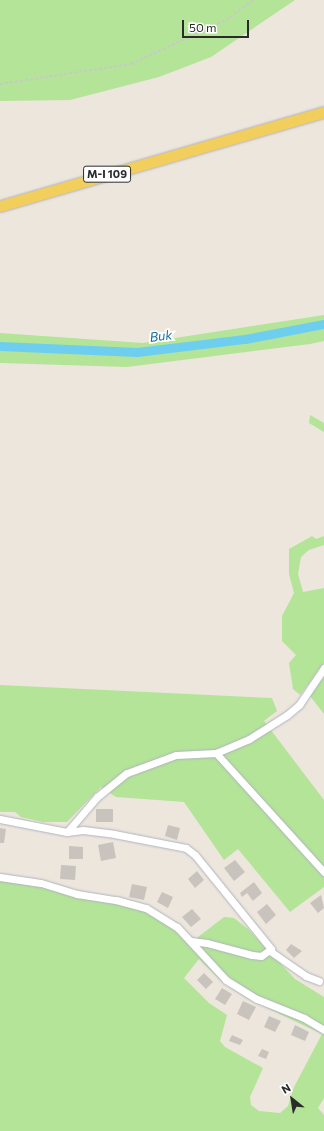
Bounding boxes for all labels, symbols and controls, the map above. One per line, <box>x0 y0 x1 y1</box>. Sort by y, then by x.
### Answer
scale bar <box>184 12 251 38</box>
text: 50 m <box>189 20 217 34</box>
road number: M-I 109 <box>83 165 131 183</box>
water label: Buk <box>149 327 173 345</box>
north arrow <box>272 1079 312 1119</box>
text: N <box>279 1080 293 1096</box>

